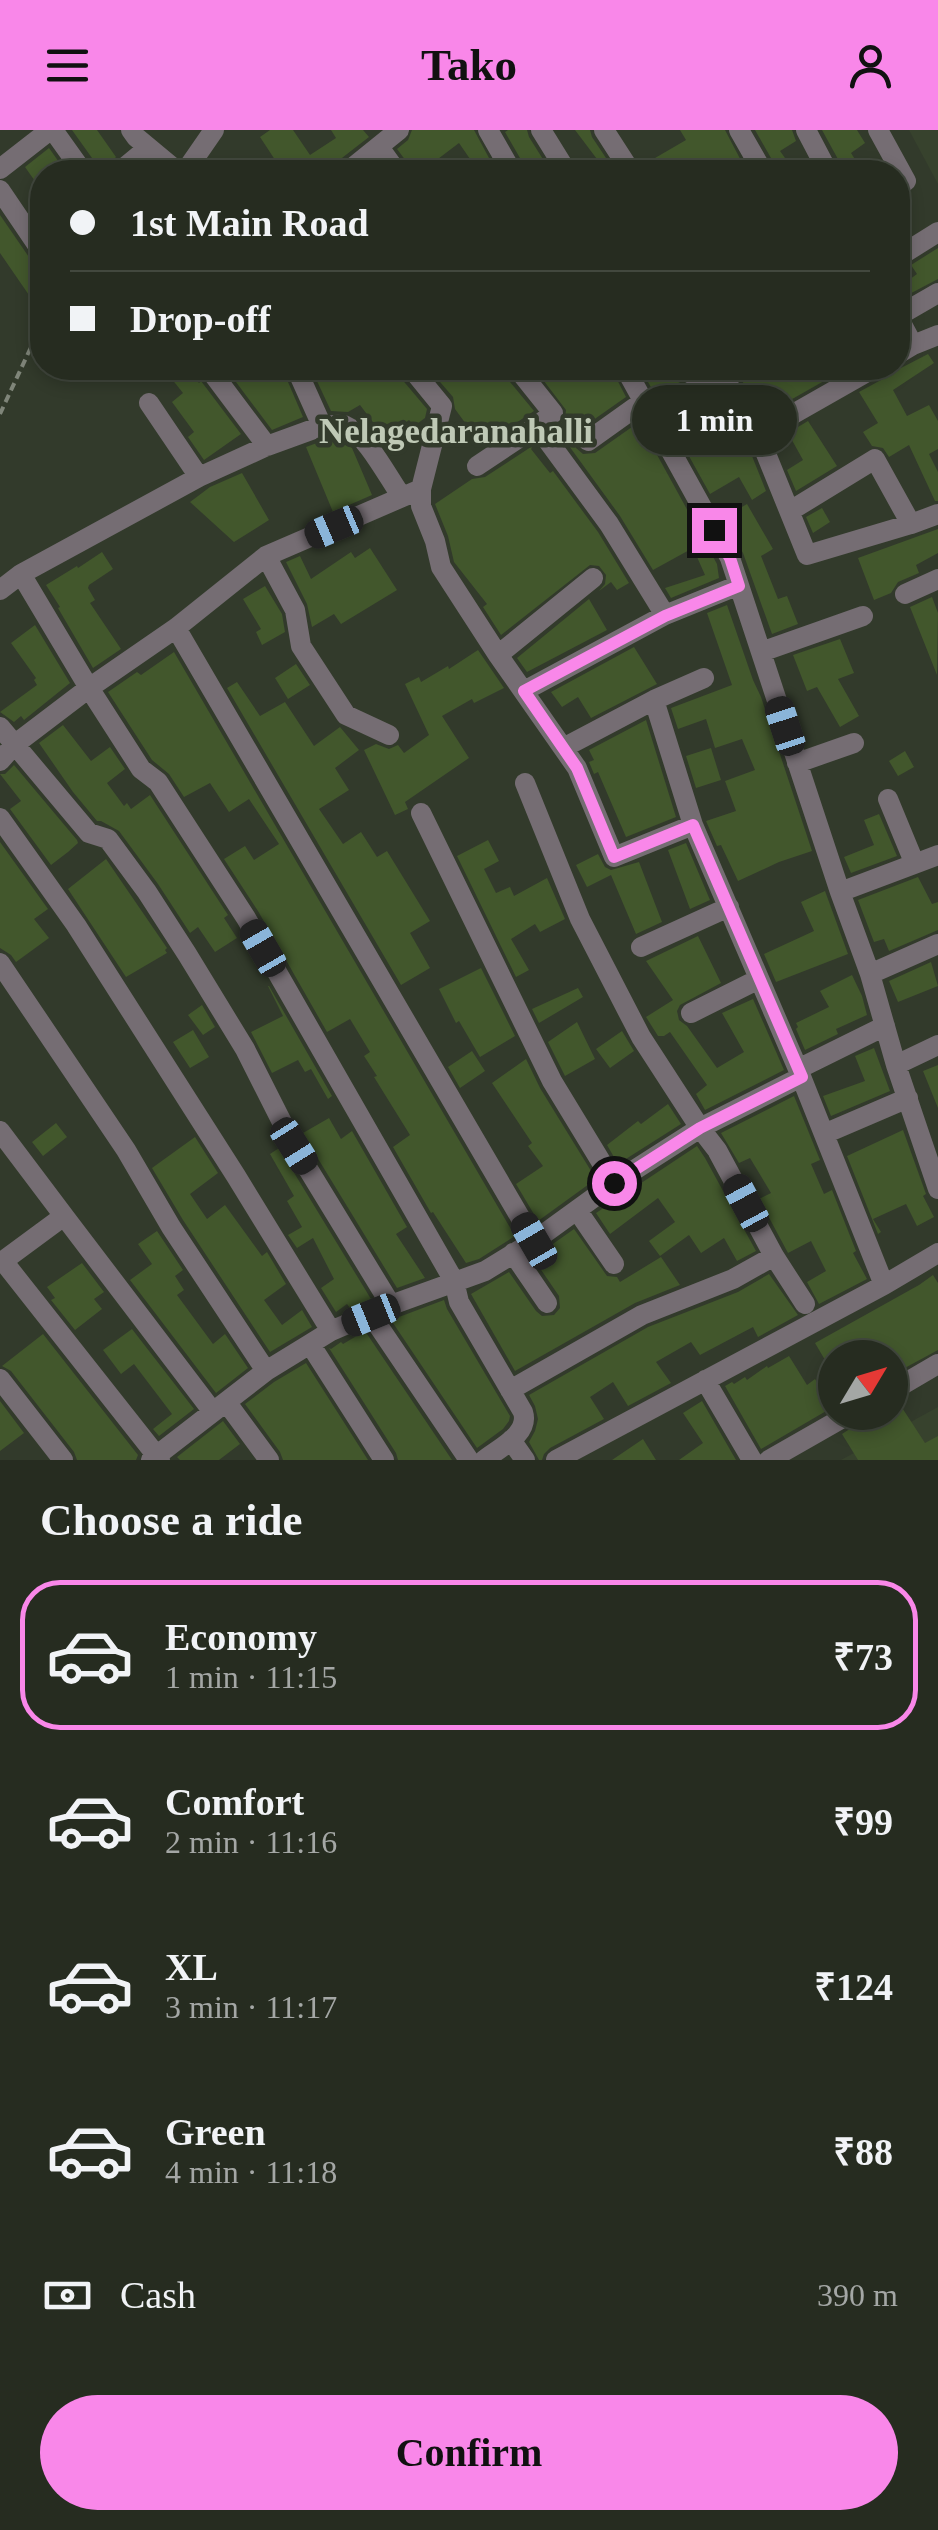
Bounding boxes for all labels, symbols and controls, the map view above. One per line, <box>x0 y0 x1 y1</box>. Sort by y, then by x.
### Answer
icon: menu <box>40 38 95 93</box>
icon: person <box>843 38 898 93</box>
text: Tako <box>421 40 517 90</box>
text: 1st Main Road <box>130 202 369 244</box>
text: Drop-off <box>130 298 271 340</box>
callout: 1 min <box>632 385 796 455</box>
text: 1 min <box>676 402 753 438</box>
district label: Nelagedaranahalli <box>319 412 593 451</box>
car <box>301 501 367 553</box>
route end <box>692 508 737 553</box>
car <box>761 693 809 759</box>
car <box>235 915 291 981</box>
car <box>265 1113 323 1179</box>
route start <box>592 1161 637 1206</box>
car <box>719 1169 773 1237</box>
car <box>506 1208 562 1274</box>
car <box>338 1290 404 1340</box>
north arrow <box>818 1340 908 1430</box>
map controls <box>818 1340 908 1430</box>
text: Choose a ride <box>40 1495 303 1545</box>
icon: car <box>45 1610 135 1700</box>
text: Economy <box>165 1616 317 1658</box>
text: ₹73 <box>833 1636 893 1678</box>
text: 1 min · 11:15 <box>165 1659 337 1695</box>
icon: car <box>45 1775 135 1865</box>
text: Comfort <box>165 1781 304 1823</box>
text: ₹99 <box>833 1801 893 1843</box>
text: 2 min · 11:16 <box>165 1824 337 1860</box>
icon: car <box>45 1940 135 2030</box>
text: XL <box>165 1946 218 1988</box>
text: ₹124 <box>814 1966 893 2008</box>
text: 3 min · 11:17 <box>165 1989 337 2025</box>
icon: car <box>45 2105 135 2195</box>
text: Green <box>165 2111 266 2153</box>
text: ₹88 <box>833 2131 893 2173</box>
text: 4 min · 11:18 <box>165 2154 337 2190</box>
icon: cash <box>40 2268 95 2323</box>
text: Cash <box>120 2274 196 2316</box>
text: 390 m <box>817 2277 898 2313</box>
button: Confirm <box>40 2395 898 2510</box>

